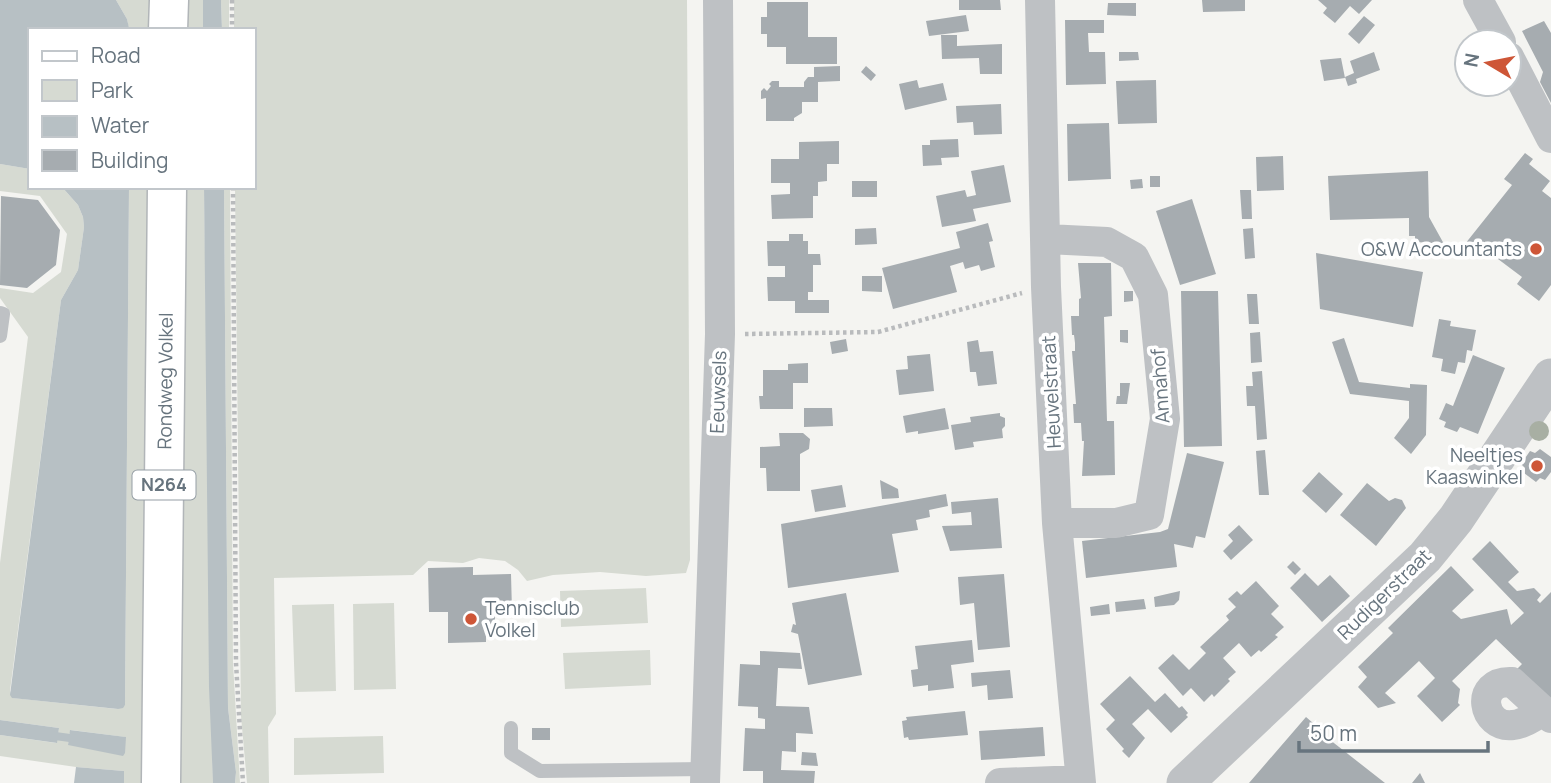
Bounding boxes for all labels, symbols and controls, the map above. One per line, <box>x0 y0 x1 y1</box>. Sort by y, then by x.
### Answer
legend <box>28 28 256 189</box>
north arrow <box>1453 28 1523 98</box>
text: Road <box>91 41 141 69</box>
text: N <box>1457 51 1485 69</box>
text: Park <box>91 76 133 104</box>
text: Water <box>91 111 150 139</box>
text: Building <box>91 146 168 174</box>
place label: O&W Accountants <box>1361 236 1522 262</box>
marker: O&W Accountants <box>1528 241 1544 257</box>
street label: Rondweg Volkel <box>151 312 179 450</box>
street label: Heuvelstraat <box>1035 335 1067 449</box>
street label: Annahof <box>1144 348 1176 424</box>
street label: Eeuwsels <box>704 350 732 434</box>
place label: Neeltjes Kaaswinkel <box>1426 442 1523 490</box>
marker: Neeltjes Kaaswinkel <box>1529 458 1545 474</box>
road number: N264 <box>132 471 196 500</box>
street label: Rudigerstraat <box>1332 543 1436 645</box>
place label: Tennisclub Volkel <box>485 595 580 643</box>
marker: Tennisclub Volkel <box>463 611 479 627</box>
scale bar <box>1299 710 1488 754</box>
text: 50 m <box>1310 719 1357 747</box>

